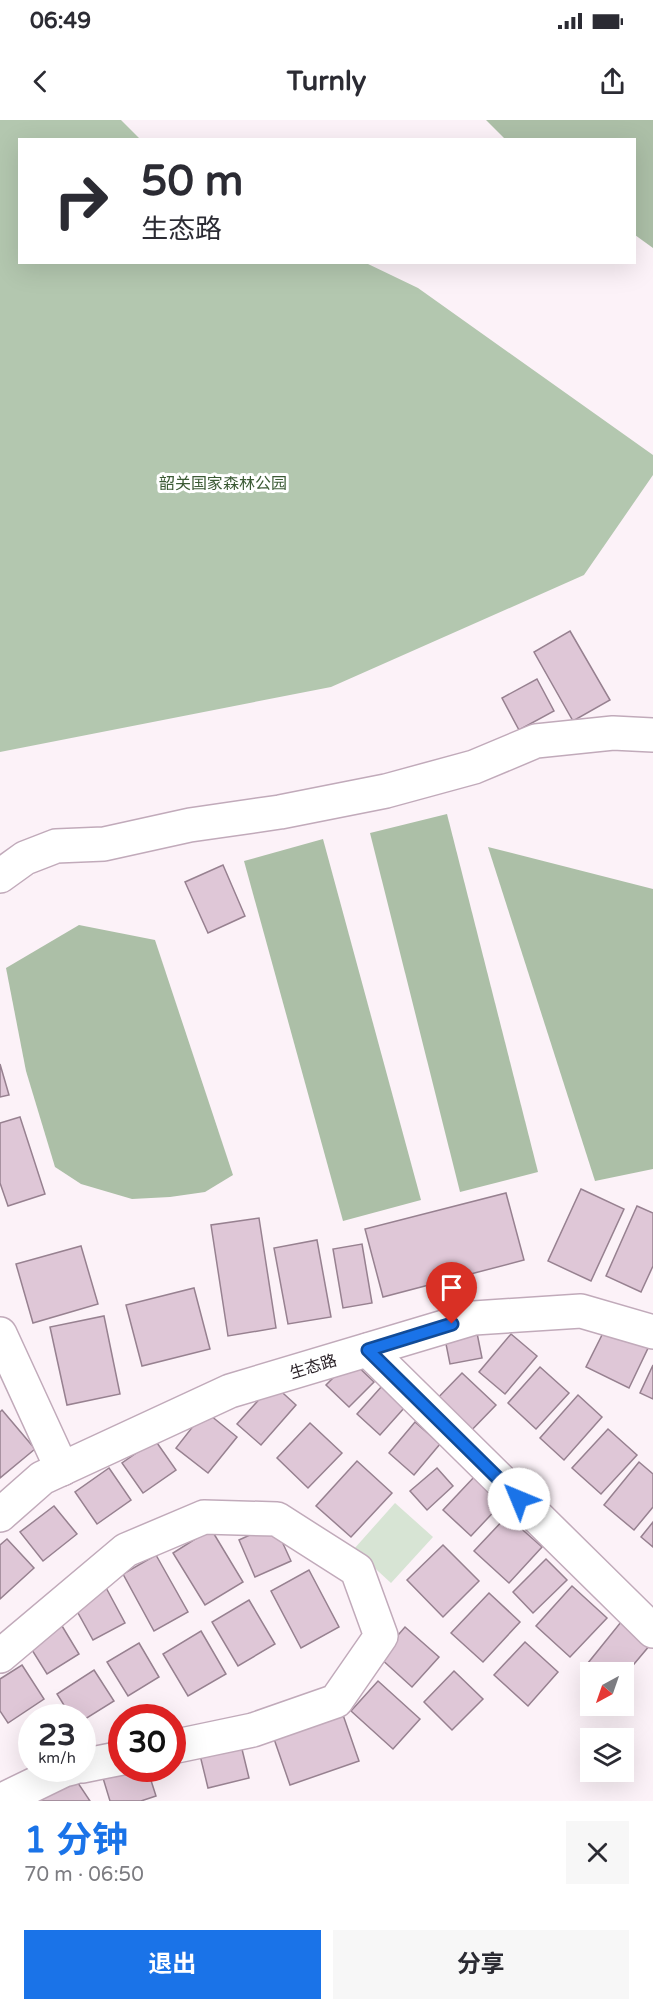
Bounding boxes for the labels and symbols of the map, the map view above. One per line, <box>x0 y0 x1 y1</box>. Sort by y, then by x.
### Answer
park label: 韶关国家森林公园 <box>159 474 287 494</box>
pin <box>426 1262 477 1324</box>
street label: 生态路 <box>287 1350 339 1384</box>
position arrow <box>487 1467 551 1531</box>
north arrow <box>580 1662 634 1716</box>
speed limit sign: 30 <box>108 1704 186 1782</box>

